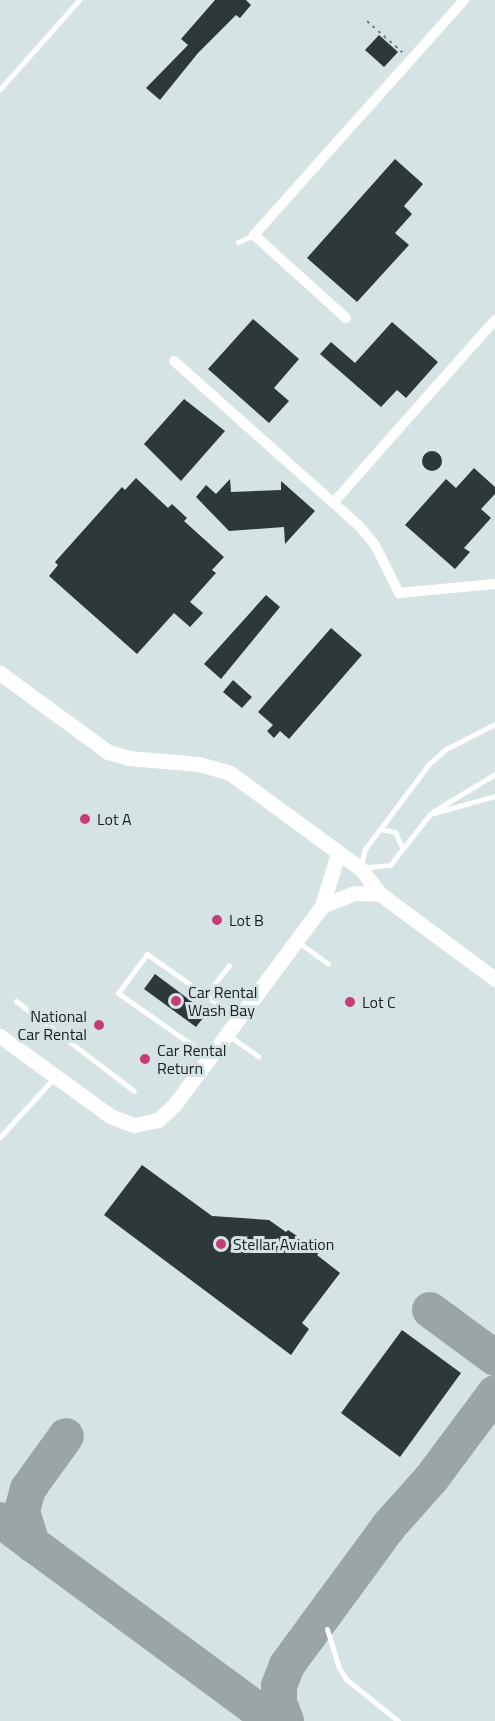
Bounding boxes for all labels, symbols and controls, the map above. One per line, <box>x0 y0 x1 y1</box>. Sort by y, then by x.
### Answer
place label: Lot A <box>97 809 132 829</box>
marker: Lot A <box>78 812 92 826</box>
place label: Lot B <box>229 910 264 930</box>
marker: Lot B <box>210 913 224 927</box>
place label: Car Rental Wash Bay <box>188 982 257 1020</box>
place label: Lot C <box>362 992 396 1012</box>
marker: Car Rental Wash Bay <box>169 994 183 1008</box>
marker: Lot C <box>343 995 357 1009</box>
place label: National Car Rental <box>18 1006 87 1044</box>
marker: National Car Rental <box>92 1018 106 1032</box>
place label: Car Rental Return <box>157 1040 226 1078</box>
marker: Car Rental Return <box>138 1052 152 1066</box>
place label: Stellar Aviation <box>233 1234 334 1254</box>
marker: Stellar Aviation <box>214 1237 228 1251</box>

